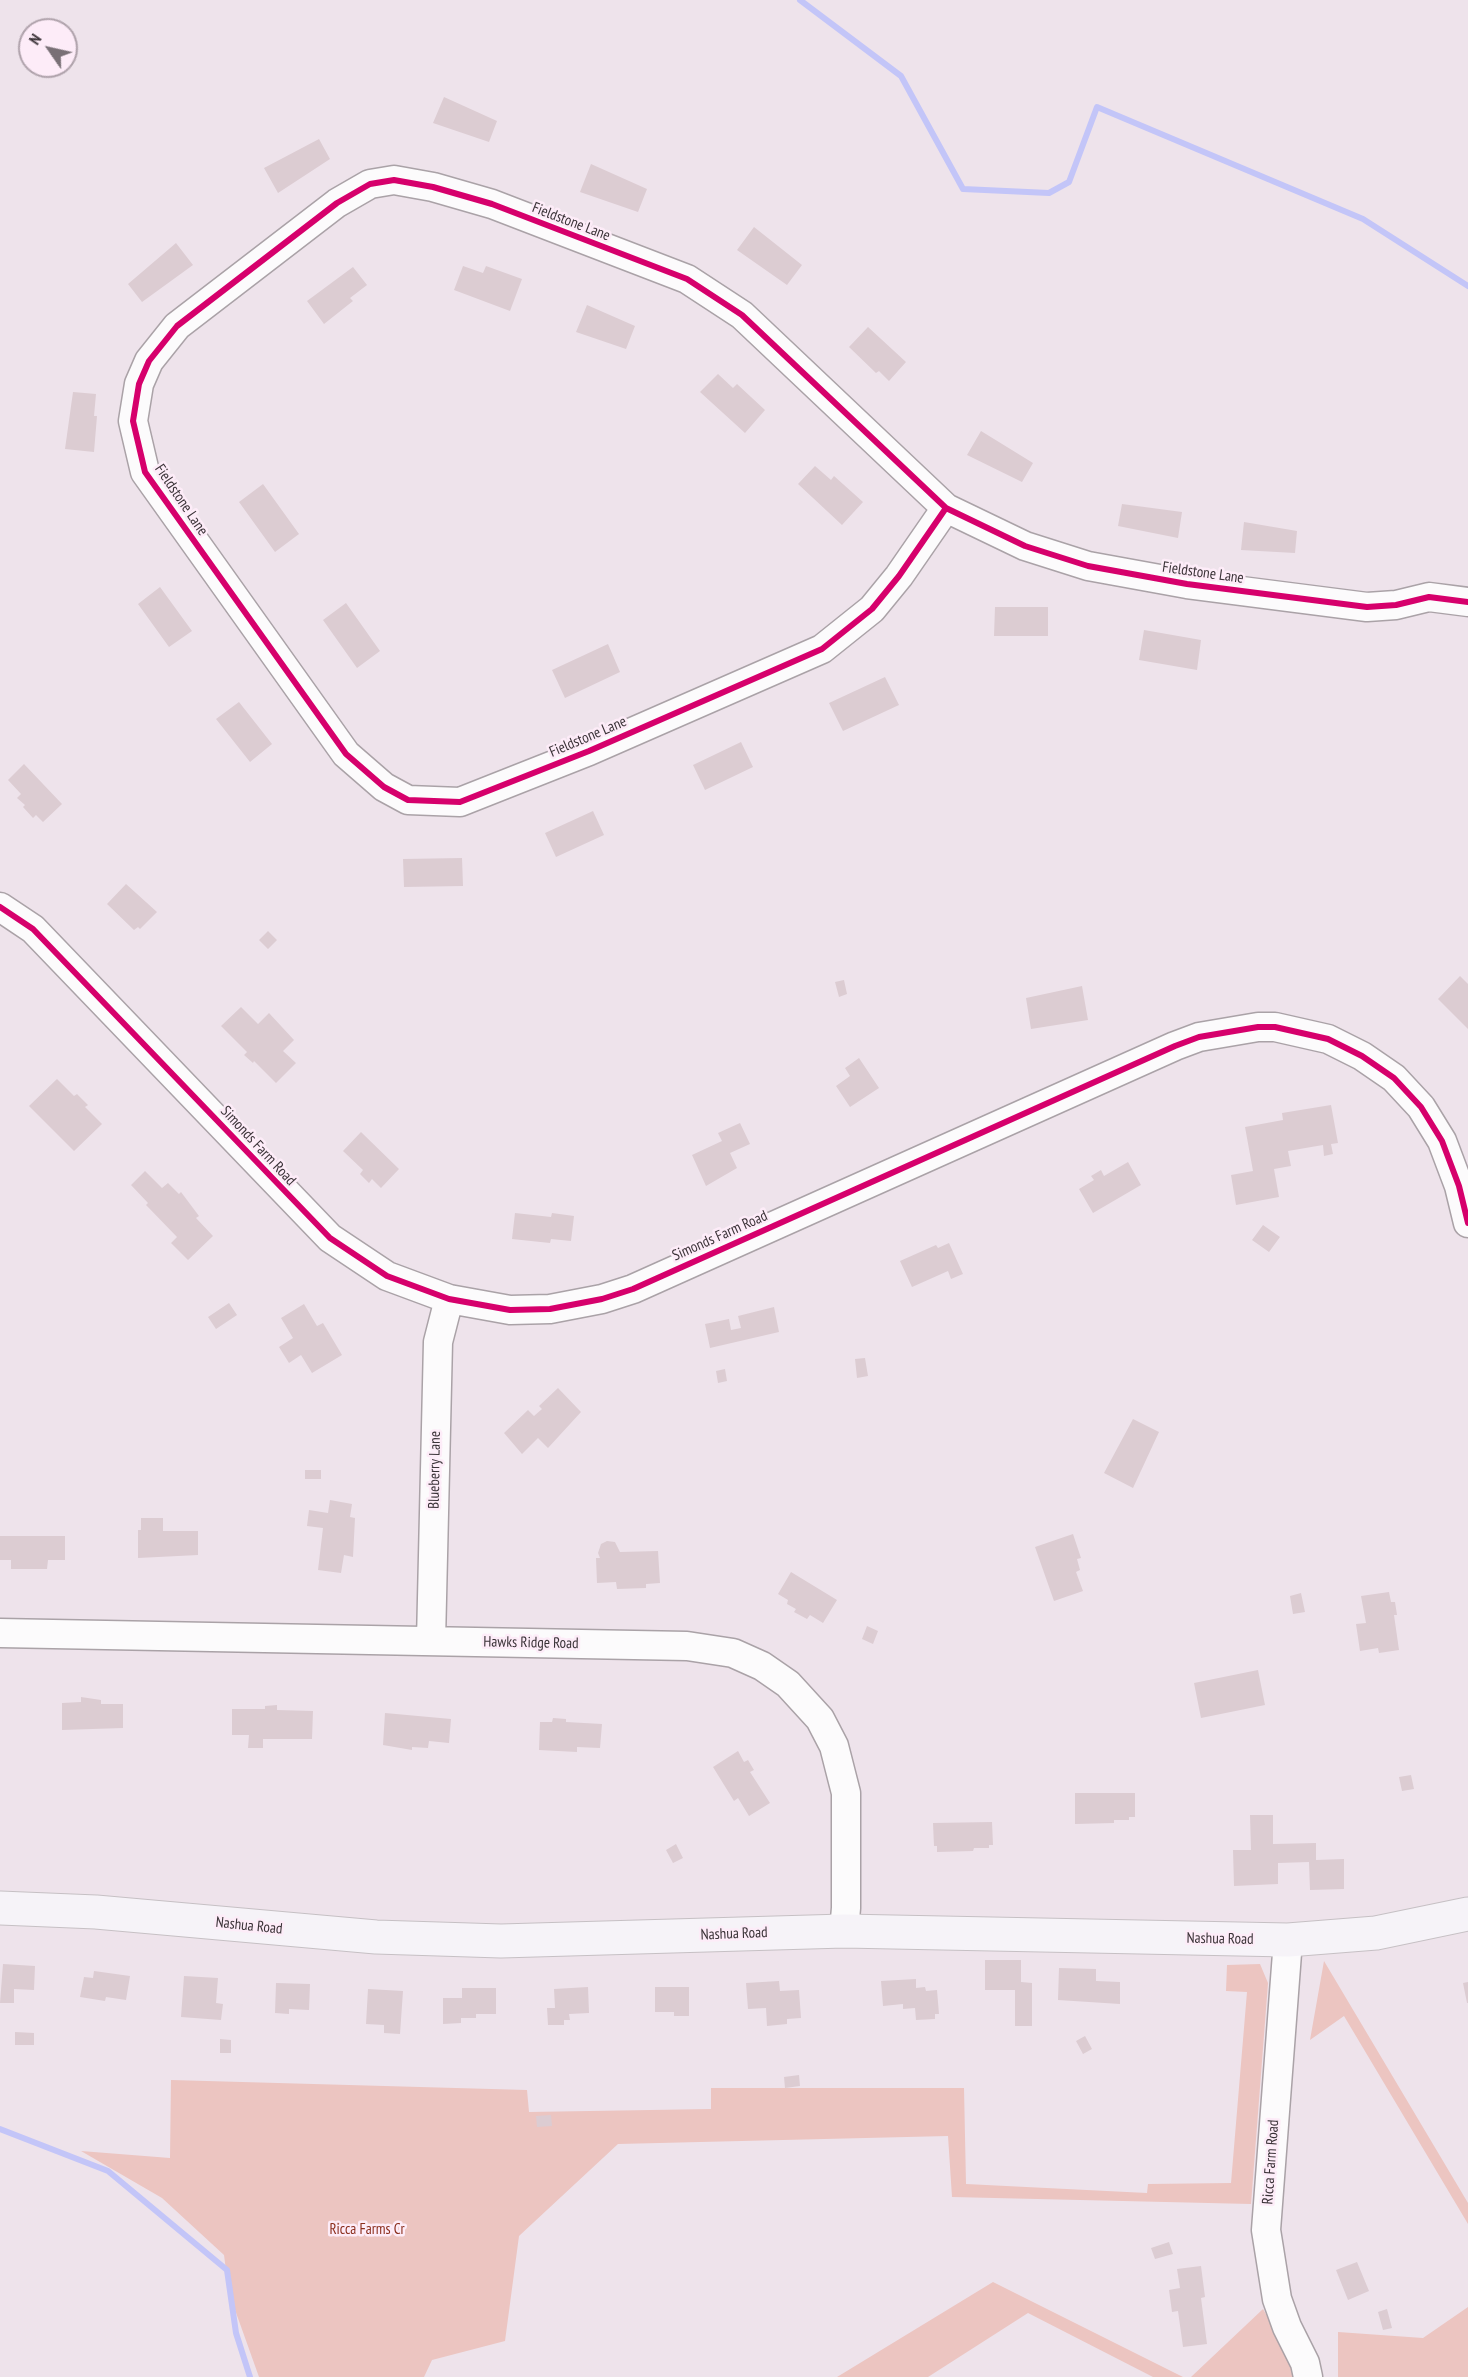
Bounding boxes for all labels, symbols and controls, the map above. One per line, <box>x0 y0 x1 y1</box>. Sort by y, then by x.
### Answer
north arrow <box>18 18 78 78</box>
text: N <box>24 30 45 48</box>
street label: Fieldstone Lane <box>530 199 612 245</box>
street label: Fieldstone Lane <box>151 461 211 539</box>
street label: Fieldstone Lane <box>1161 558 1245 588</box>
street label: Fieldstone Lane <box>547 713 629 761</box>
street label: Simonds Farm Road <box>217 1103 299 1189</box>
street label: Simonds Farm Road <box>670 1207 770 1265</box>
street label: Blueberry Lane <box>425 1431 445 1509</box>
street label: Hawks Ridge Road <box>483 1633 579 1653</box>
street label: Nashua Road <box>215 1914 283 1938</box>
street label: Nashua Road <box>700 1924 768 1944</box>
street label: Nashua Road <box>1186 1929 1254 1949</box>
street label: Ricca Farm Road <box>1259 2119 1283 2205</box>
park label: Ricca Farms Cr <box>329 2221 405 2239</box>

